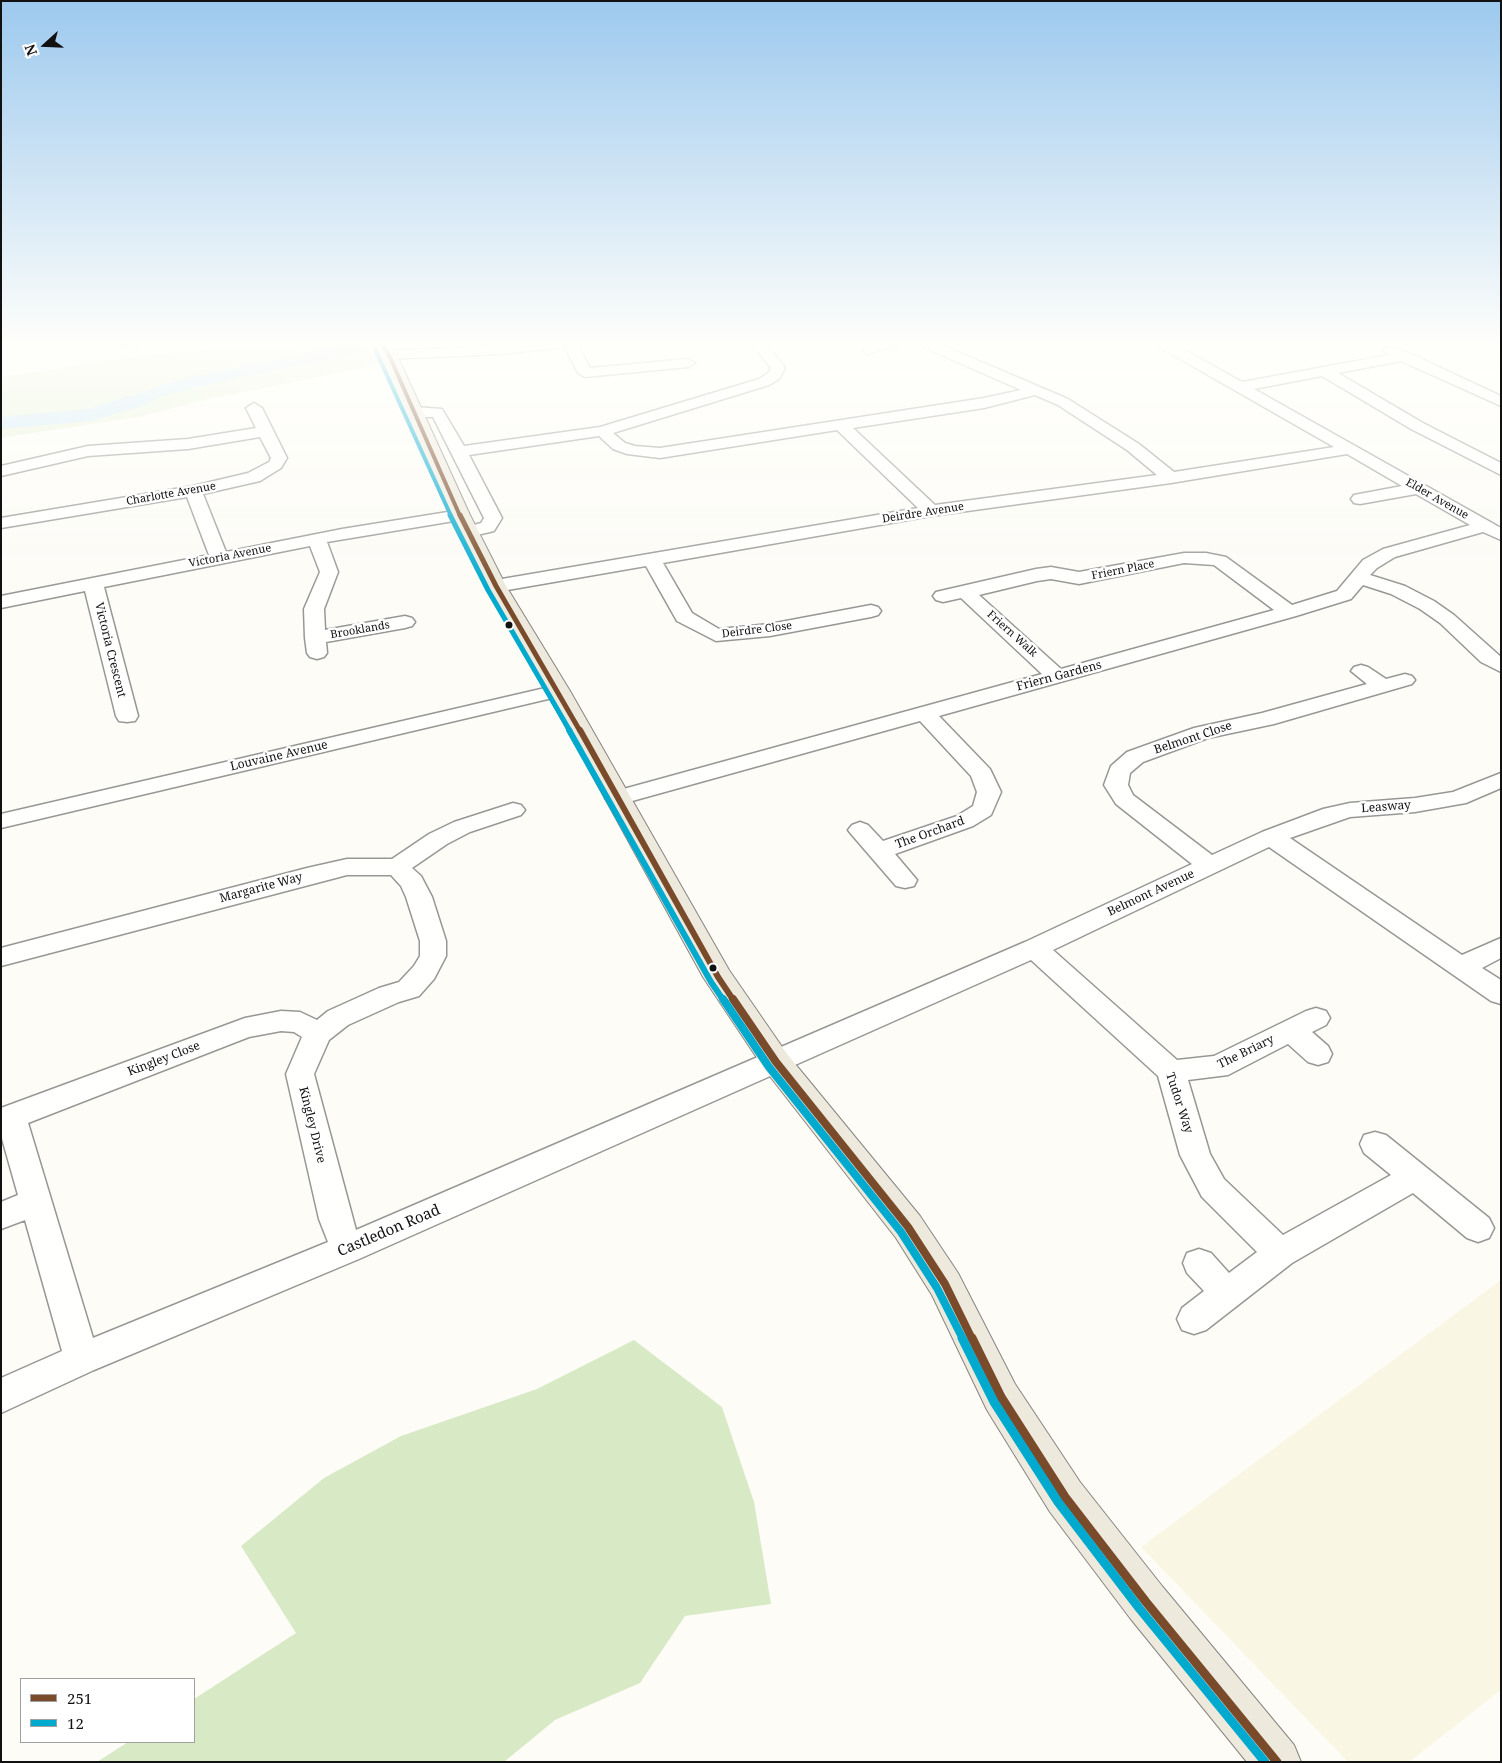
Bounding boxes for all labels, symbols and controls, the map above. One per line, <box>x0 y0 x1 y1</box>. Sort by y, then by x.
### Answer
north arrow <box>20 20 70 70</box>
text: N <box>20 42 41 59</box>
street label: Elder Avenue <box>1403 476 1471 522</box>
street label: Charlotte Avenue <box>125 480 217 508</box>
street label: Deirdre Avenue <box>881 500 965 526</box>
street label: Victoria Avenue <box>188 542 272 570</box>
street label: Friern Place <box>1090 557 1156 583</box>
street label: Victoria Crescent <box>91 601 129 699</box>
street label: Friern Walk <box>984 608 1040 660</box>
street label: Brooklands <box>329 618 391 642</box>
street label: Deirdre Close <box>721 619 793 641</box>
unlabelled marker <box>504 620 514 630</box>
street label: Friern Gardens <box>1015 658 1103 694</box>
street label: Belmont Close <box>1152 719 1234 757</box>
street label: Louvaine Avenue <box>229 738 329 774</box>
street label: Leasway <box>1361 798 1411 816</box>
street label: The Orchard <box>894 814 966 852</box>
street label: Belmont Avenue <box>1105 867 1197 919</box>
street label: Margarite Way <box>218 870 304 906</box>
unlabelled marker <box>708 963 718 973</box>
street label: The Briary <box>1215 1032 1277 1072</box>
street label: Kingley Close <box>126 1039 202 1079</box>
street label: Tudor Way <box>1162 1071 1196 1135</box>
street label: Kingley Drive <box>296 1085 328 1165</box>
street label: Castledon Road <box>335 1201 443 1261</box>
legend <box>20 1678 195 1743</box>
text: 251 <box>67 1688 92 1708</box>
text: 12 <box>67 1713 84 1733</box>

